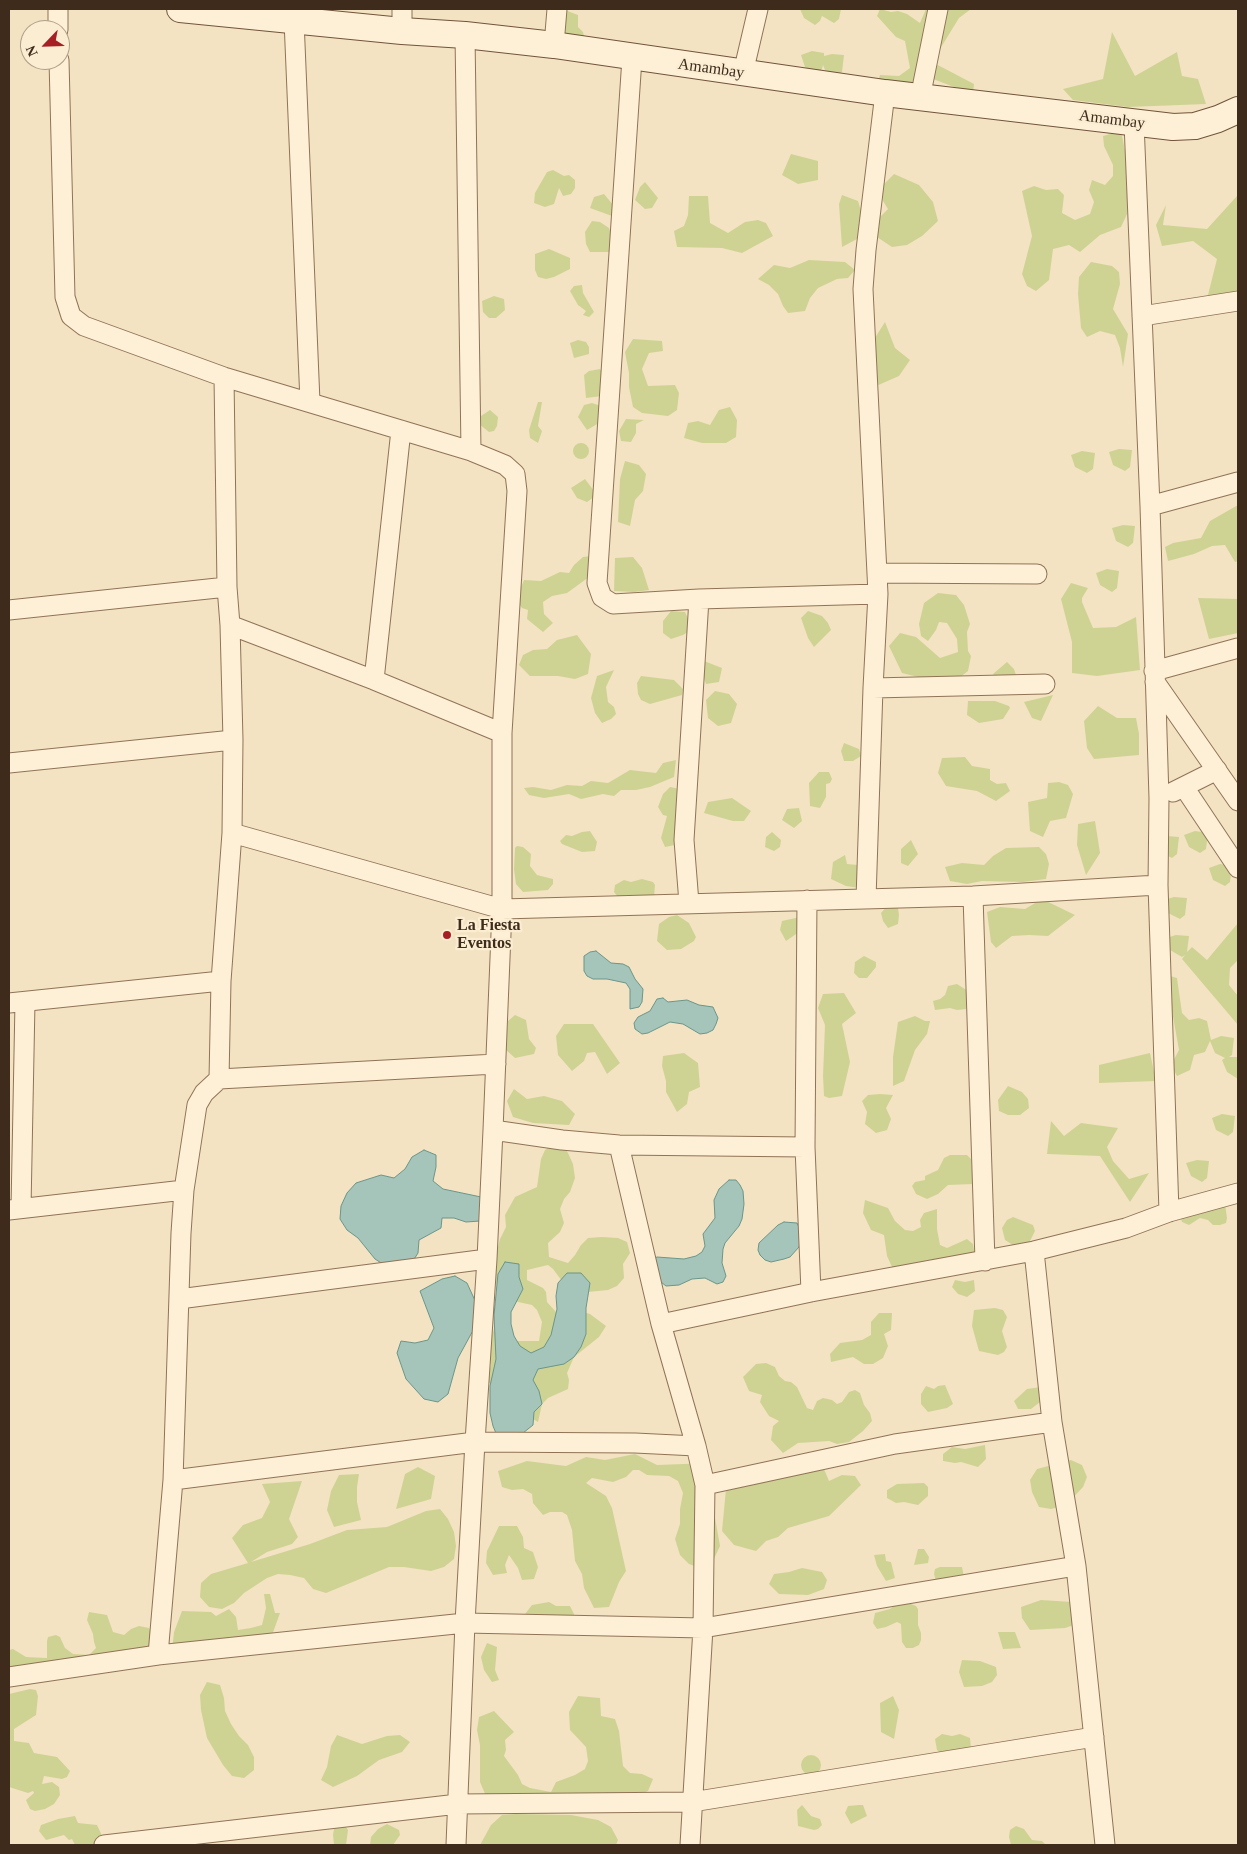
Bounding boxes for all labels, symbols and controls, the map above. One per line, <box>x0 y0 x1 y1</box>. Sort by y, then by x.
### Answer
north arrow <box>20 20 70 70</box>
text: N <box>23 43 41 59</box>
street label: Amambay <box>677 55 745 83</box>
street label: Amambay <box>1078 106 1146 134</box>
place label: La Fiesta Eventos <box>457 916 521 954</box>
marker: La Fiesta Eventos <box>441 929 453 941</box>

